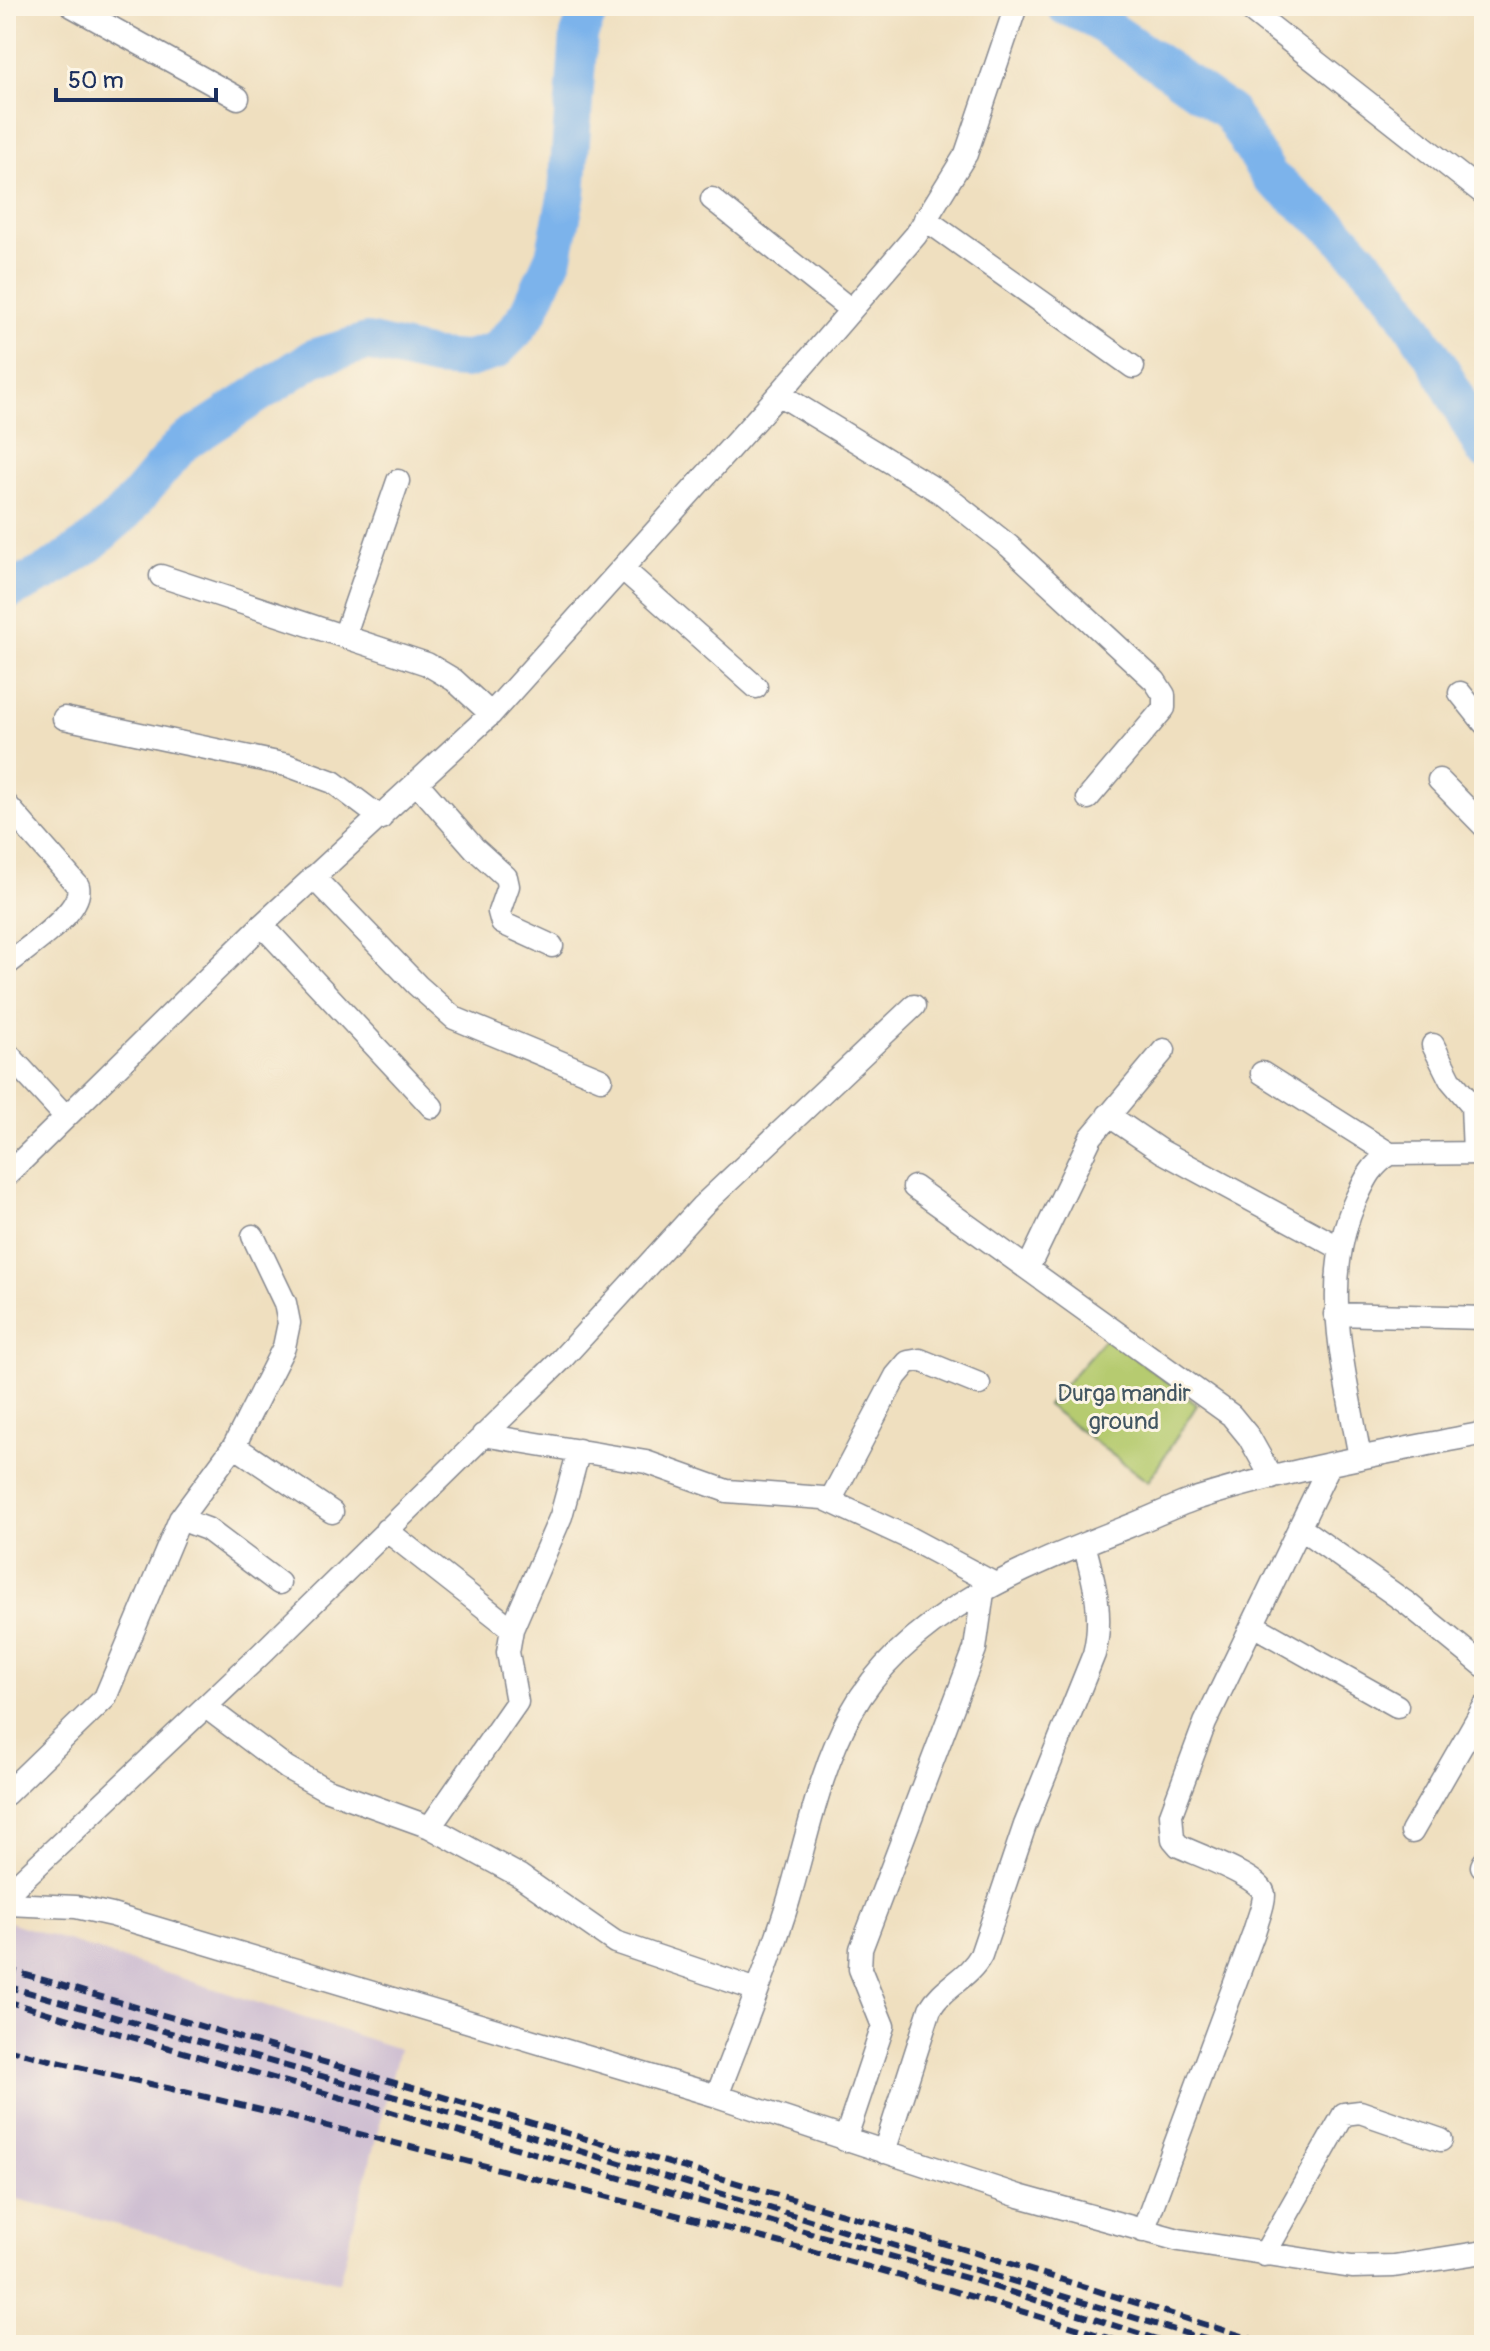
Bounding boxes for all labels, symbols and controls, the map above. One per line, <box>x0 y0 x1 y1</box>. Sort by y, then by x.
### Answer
scale bar <box>56 52 216 102</box>
text: 50 m <box>68 66 124 95</box>
park label: Durga mandir ground <box>1057 1379 1191 1436</box>

